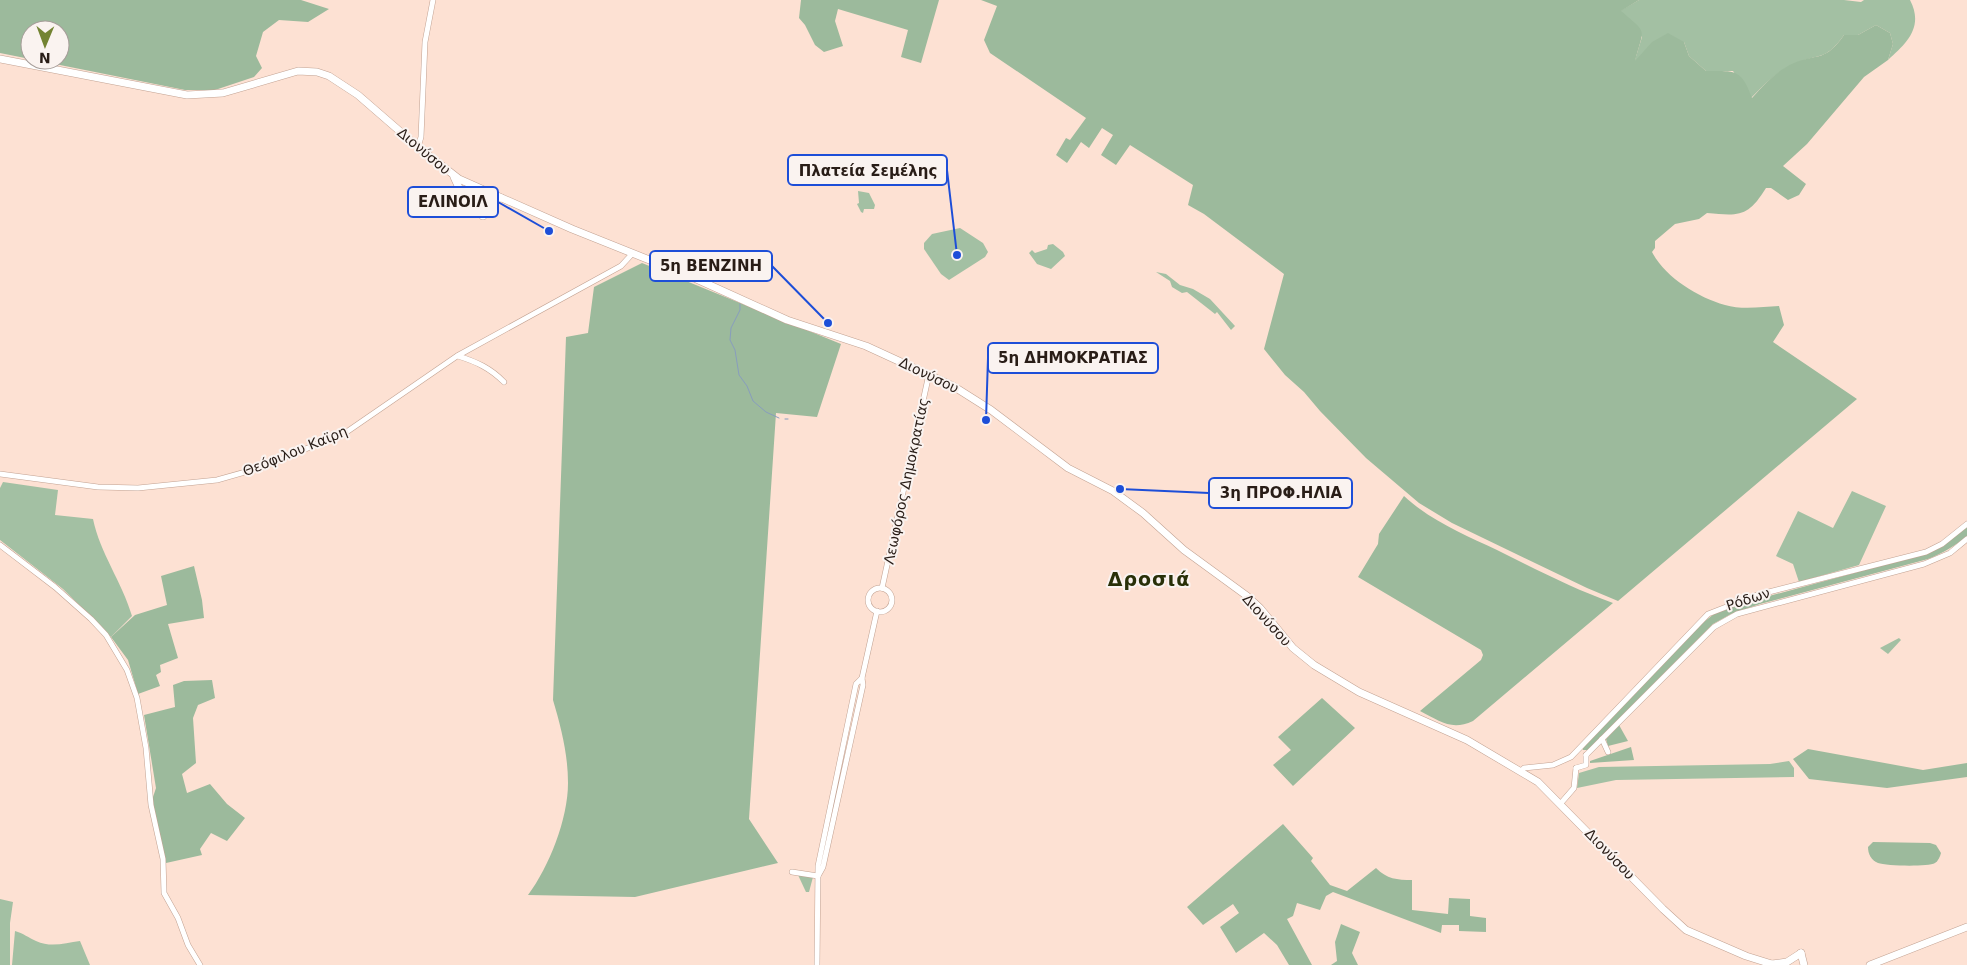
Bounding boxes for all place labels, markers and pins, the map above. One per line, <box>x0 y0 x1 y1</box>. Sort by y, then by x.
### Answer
callout: Πλατεία Σεμέλης <box>788 155 947 185</box>
callout: ΕΛΙΝΟΙΛ <box>408 187 498 217</box>
callout: 5η ΒΕΝΖΙΝΗ <box>650 251 772 281</box>
callout: 5η ΔΗΜΟΚΡΑΤΙΑΣ <box>988 343 1158 373</box>
callout: 3η ΠΡΟΦ.ΗΛΙΑ <box>1209 478 1352 508</box>

